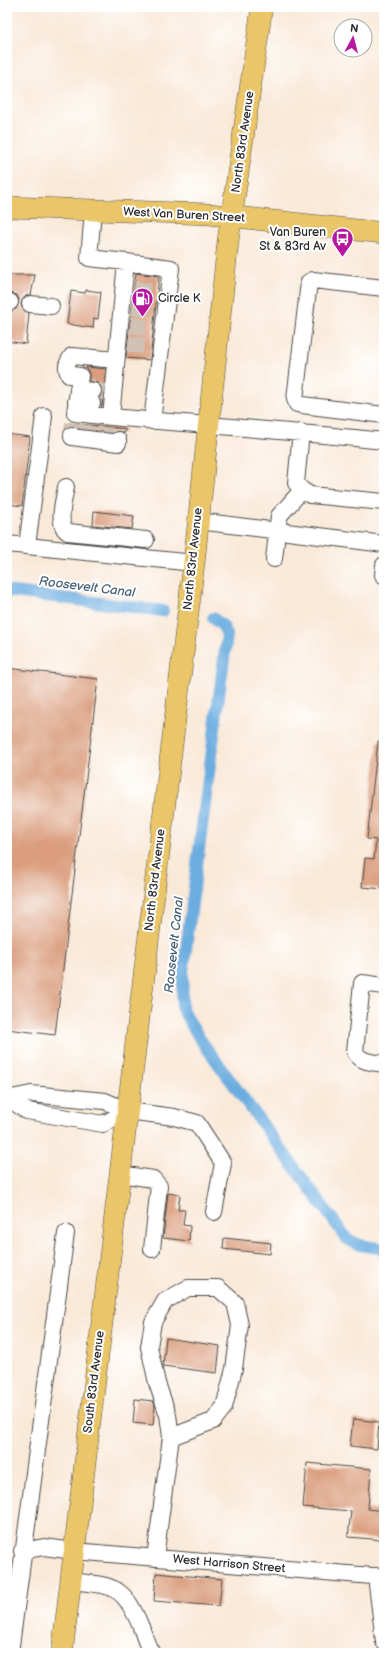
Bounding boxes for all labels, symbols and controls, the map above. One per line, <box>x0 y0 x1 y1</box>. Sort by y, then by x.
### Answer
north arrow <box>333 18 373 58</box>
text: N <box>349 22 359 36</box>
street label: North 83rd Avenue <box>228 90 258 194</box>
street label: West Van Buren Street <box>123 204 246 226</box>
place label: Van Buren St & 83rd Av <box>259 225 326 254</box>
bus stop icon: Van Buren St & 83rd Av <box>329 226 355 259</box>
fuel station icon: Circle K <box>129 285 155 318</box>
place label: Circle K <box>158 291 201 306</box>
street label: North 83rd Avenue <box>180 507 206 611</box>
water label: Roosevelt Canal <box>38 573 137 601</box>
street label: North 83rd Avenue <box>141 828 169 932</box>
water label: Roosevelt Canal <box>161 895 187 994</box>
street label: South 83rd Avenue <box>80 1330 108 1434</box>
street label: West Harrison Street <box>172 1552 286 1576</box>

